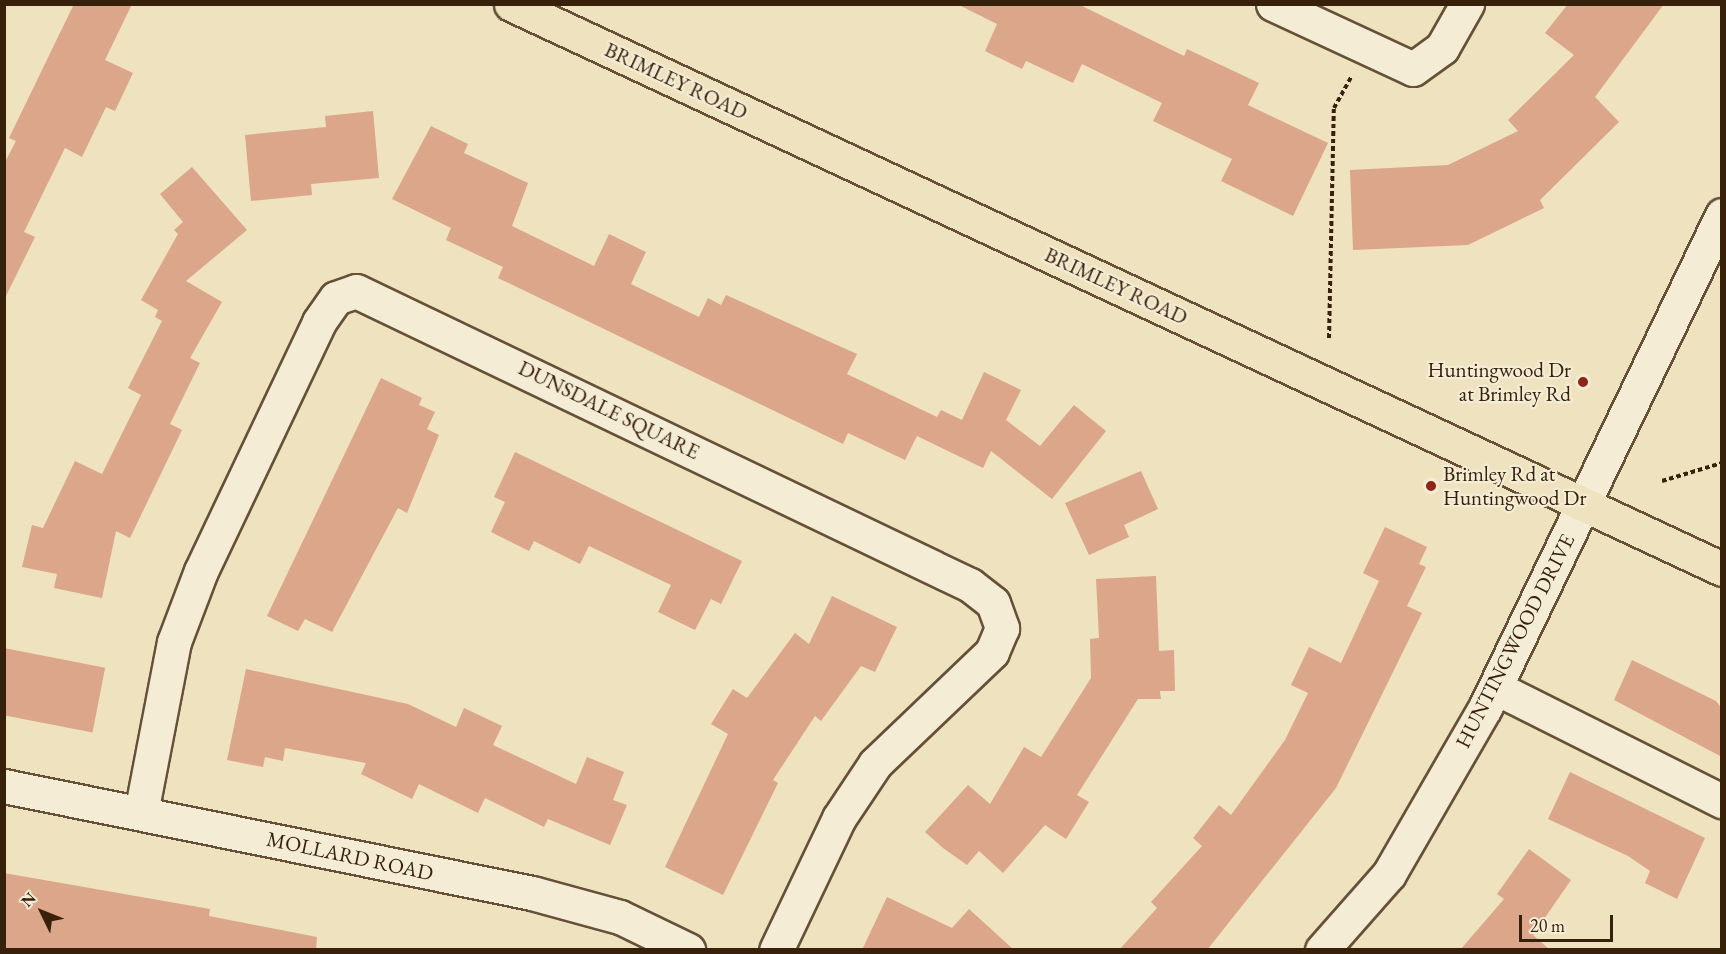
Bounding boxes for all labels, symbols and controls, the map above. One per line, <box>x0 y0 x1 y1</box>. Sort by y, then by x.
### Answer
street label: BRIMLEY ROAD <box>601 37 751 125</box>
street label: BRIMLEY ROAD <box>1041 242 1191 330</box>
street label: DUNSDALE SQUARE <box>514 355 704 465</box>
place label: Huntingwood Dr at Brimley Rd <box>1428 357 1571 407</box>
marker: Huntingwood Dr at Brimley Rd <box>1576 375 1590 389</box>
place label: Brimley Rd at Huntingwood Dr <box>1443 461 1586 511</box>
marker: Brimley Rd at Huntingwood Dr <box>1424 479 1438 493</box>
street label: HUNTINGWOOD DRIVE <box>1450 530 1580 752</box>
street label: MOLLARD ROAD <box>264 826 436 886</box>
north arrow <box>12 882 72 942</box>
text: N <box>16 887 41 911</box>
scale bar <box>1522 903 1616 941</box>
text: 20 m <box>1530 914 1565 937</box>

